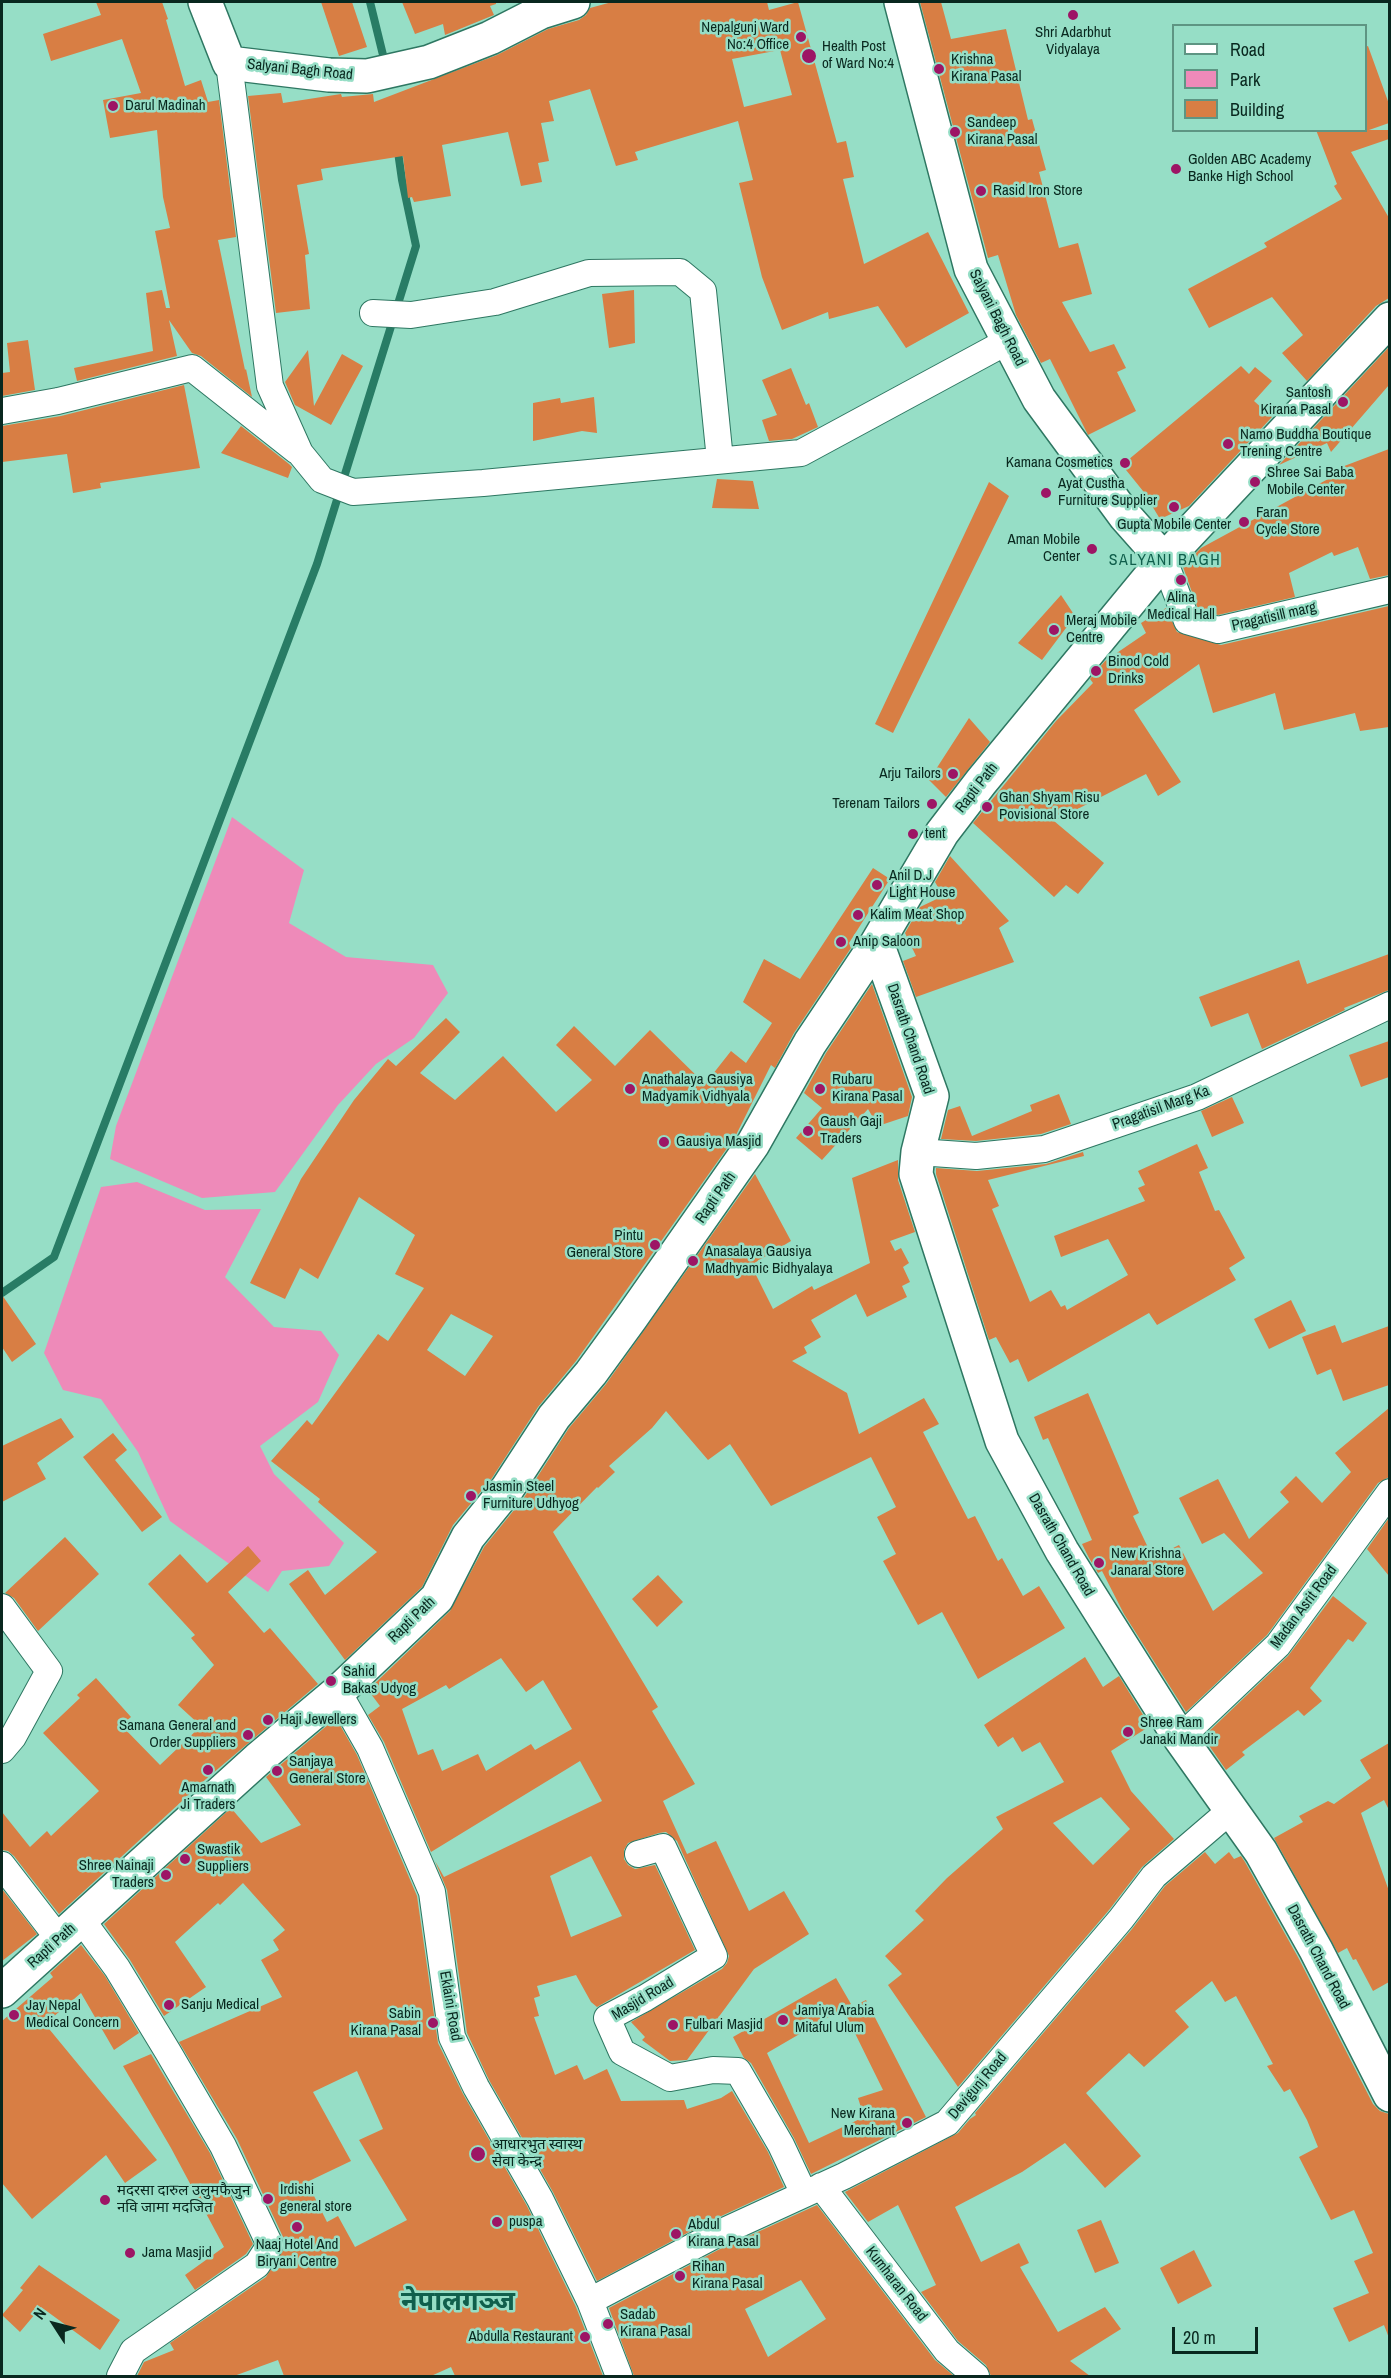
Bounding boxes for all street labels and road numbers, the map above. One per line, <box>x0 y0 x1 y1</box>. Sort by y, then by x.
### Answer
street label: Salyani Bagh Road <box>246 56 354 84</box>
street label: Salyani Bagh Road <box>965 267 1029 369</box>
street label: Pragatisill marg <box>1230 599 1318 635</box>
street label: Rapti Path <box>952 760 1002 816</box>
street label: Dasrath Chand Road <box>883 981 937 1097</box>
street label: Pragatisil Marg Ka <box>1110 1082 1212 1134</box>
street label: Rapti Path <box>692 1169 740 1227</box>
street label: Dasrath Chand Road <box>1024 1490 1098 1600</box>
street label: Madan Asrit Road <box>1267 1562 1341 1652</box>
street label: Rapti Path <box>385 1593 439 1647</box>
street label: Dasrath Chand Road <box>1283 1902 1353 2012</box>
street label: Rapti Path <box>24 1920 80 1972</box>
street label: Eklaini Road <box>435 1970 465 2042</box>
street label: Masjid Road <box>609 1974 677 2024</box>
street label: Devigunj Road <box>945 2049 1011 2123</box>
street label: Kumharan Road <box>861 2243 931 2325</box>

